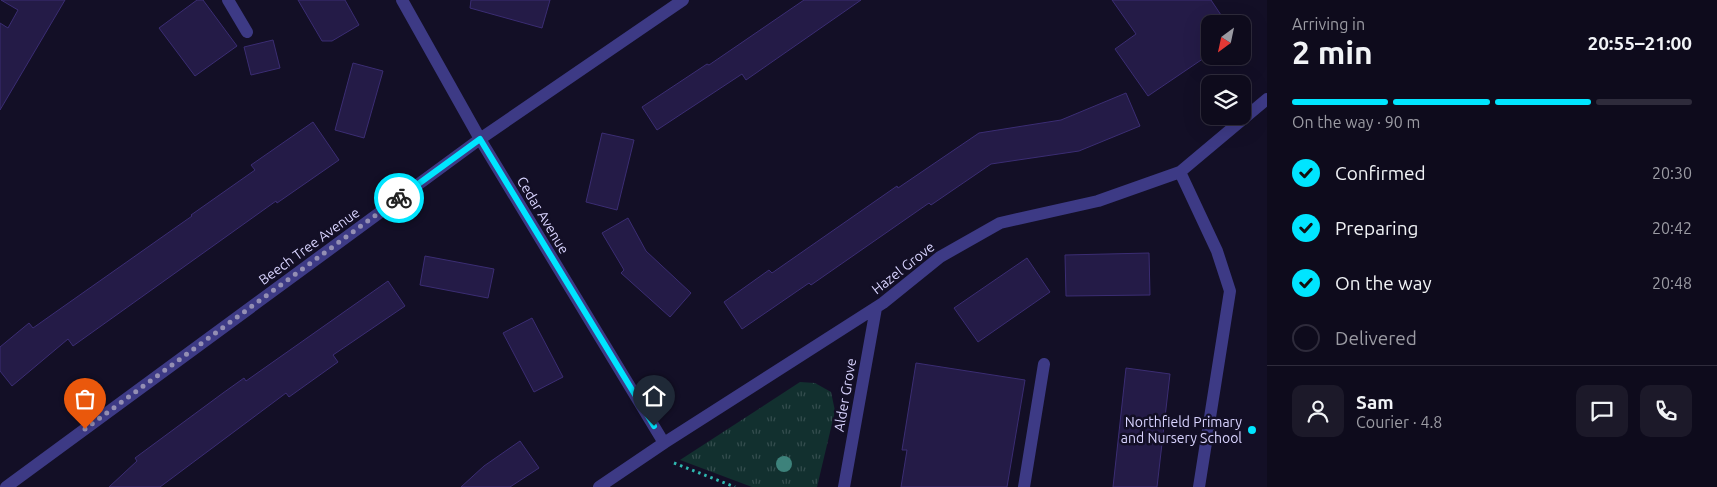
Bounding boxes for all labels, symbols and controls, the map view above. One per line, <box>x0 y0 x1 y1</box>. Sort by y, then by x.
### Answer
north arrow <box>1201 15 1251 65</box>
map controls <box>1201 15 1251 125</box>
text: Arriving in <box>1292 15 1365 33</box>
text: 20:55–21:00 <box>1587 32 1692 54</box>
text: 2 min <box>1292 34 1373 70</box>
button: layers <box>1201 75 1251 125</box>
text: On the way · 90 m <box>1292 113 1420 131</box>
icon: check <box>1292 159 1320 187</box>
text: Confirmed <box>1335 162 1426 184</box>
text: 20:30 <box>1652 164 1692 182</box>
courier <box>374 173 424 223</box>
street label: Cedar Avenue <box>514 173 572 257</box>
icon: bike <box>385 184 413 212</box>
street label: Beech Tree Avenue <box>256 204 362 288</box>
icon: check <box>1292 214 1320 242</box>
text: Preparing <box>1335 217 1419 239</box>
text: 20:42 <box>1652 219 1692 237</box>
street label: Hazel Grove <box>868 239 938 297</box>
icon: check <box>1292 269 1320 297</box>
text: On the way <box>1335 272 1432 294</box>
text: 20:48 <box>1652 274 1692 292</box>
text: Delivered <box>1335 327 1417 349</box>
street label: Alder Grove <box>831 357 859 433</box>
pin <box>633 375 675 426</box>
pin <box>64 378 106 429</box>
icon: home <box>640 382 668 410</box>
icon: bag <box>71 385 99 413</box>
button: person <box>1292 385 1344 437</box>
button: chat <box>1576 385 1628 437</box>
button: phone <box>1640 385 1692 437</box>
text: Sam <box>1356 391 1394 413</box>
text: Courier · 4.8 <box>1356 413 1442 431</box>
place label: Northfield Primary and Nursery School <box>1121 414 1242 446</box>
marker: Northfield Primary and Nursery School <box>1246 424 1258 436</box>

